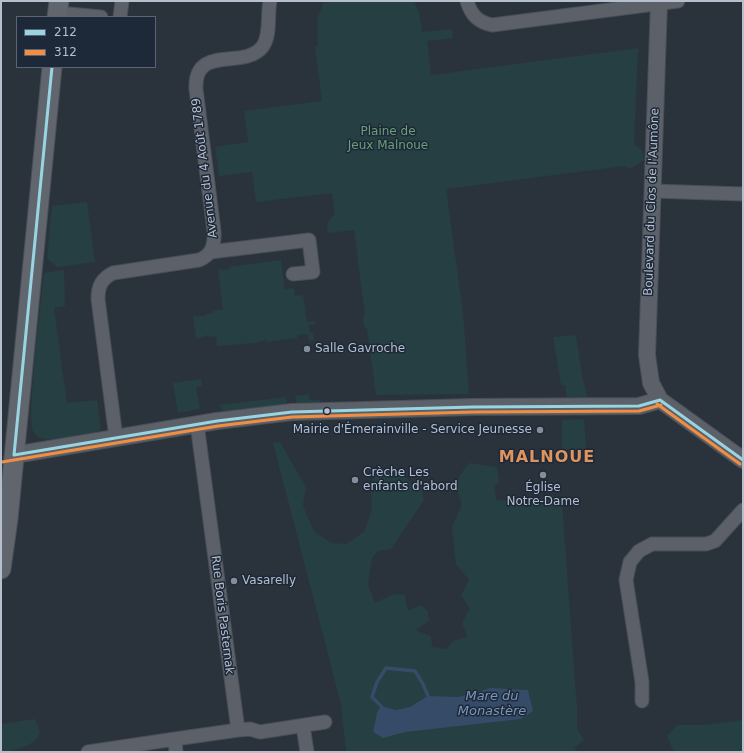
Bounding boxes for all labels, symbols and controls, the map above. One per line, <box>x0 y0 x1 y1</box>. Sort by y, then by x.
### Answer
legend <box>16 16 156 68</box>
text: 212 <box>54 25 77 39</box>
text: 312 <box>54 45 77 59</box>
street label: Avenue du 4 Août 1789 <box>189 97 221 239</box>
street label: Boulevard du Clos de l'Aumône <box>642 108 662 296</box>
park label: Plaine de Jeux Malnoue <box>348 125 428 153</box>
place label: Salle Gavroche <box>315 342 405 356</box>
marker: Salle Gavroche <box>302 344 312 354</box>
unlabelled marker <box>322 406 332 416</box>
place label: Mairie d'Émerainville - Service Jeunesse <box>293 423 532 437</box>
marker: Mairie d'Émerainville - Service Jeunesse <box>535 425 545 435</box>
district label: MALNOUE <box>499 448 595 468</box>
place label: Crèche Les enfants d'abord <box>363 466 458 494</box>
marker: Église Notre-Dame <box>538 470 548 480</box>
marker: Crèche Les enfants d'abord <box>350 475 360 485</box>
place label: Église Notre-Dame <box>506 481 580 509</box>
street label: Rue Boris Pasternak <box>208 555 236 675</box>
place label: Vasarelly <box>242 574 296 588</box>
marker: Vasarelly <box>229 576 239 586</box>
water label: Mare du Monastère <box>458 689 526 720</box>

